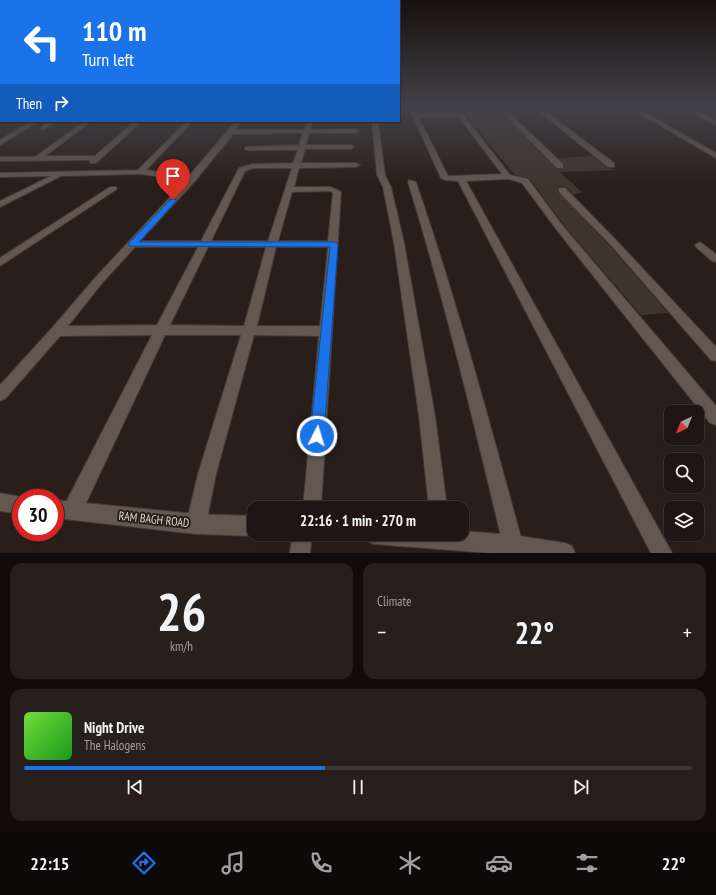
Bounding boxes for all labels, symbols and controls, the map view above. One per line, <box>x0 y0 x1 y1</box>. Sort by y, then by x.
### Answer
text: 110 m <box>82 12 146 49</box>
icon: left <box>16 16 68 68</box>
text: Turn left <box>82 48 134 71</box>
icon: right <box>50 92 72 114</box>
text: Then <box>16 94 42 113</box>
pin <box>156 159 190 200</box>
icon: arrive <box>162 165 184 187</box>
north arrow <box>664 405 704 445</box>
map controls <box>664 405 704 541</box>
position arrow <box>296 415 338 457</box>
button: search <box>664 453 704 493</box>
speed limit sign: 30 <box>12 489 64 541</box>
button: layers <box>664 501 704 541</box>
street label: RAM BAGH ROAD <box>118 508 190 530</box>
text: 22:16 · 1 min · 270 m <box>300 511 416 530</box>
text: 26 <box>157 578 206 645</box>
text: Climate <box>377 593 411 610</box>
text: 22° <box>515 613 554 652</box>
text: − <box>377 618 386 646</box>
text: + <box>683 618 692 646</box>
text: km/h <box>170 638 193 655</box>
text: Night Drive <box>84 718 144 737</box>
text: The Halogens <box>84 737 146 754</box>
icon: previous <box>124 776 146 798</box>
icon: pause <box>347 776 369 798</box>
icon: next <box>570 776 592 798</box>
icon: directions <box>130 849 158 877</box>
icon: music <box>219 849 247 877</box>
icon: phone <box>307 849 335 877</box>
icon: climate <box>396 849 424 877</box>
icon: car <box>485 849 513 877</box>
icon: filters <box>573 849 601 877</box>
text: 22:15 <box>30 852 69 875</box>
text: 22° <box>662 852 686 875</box>

